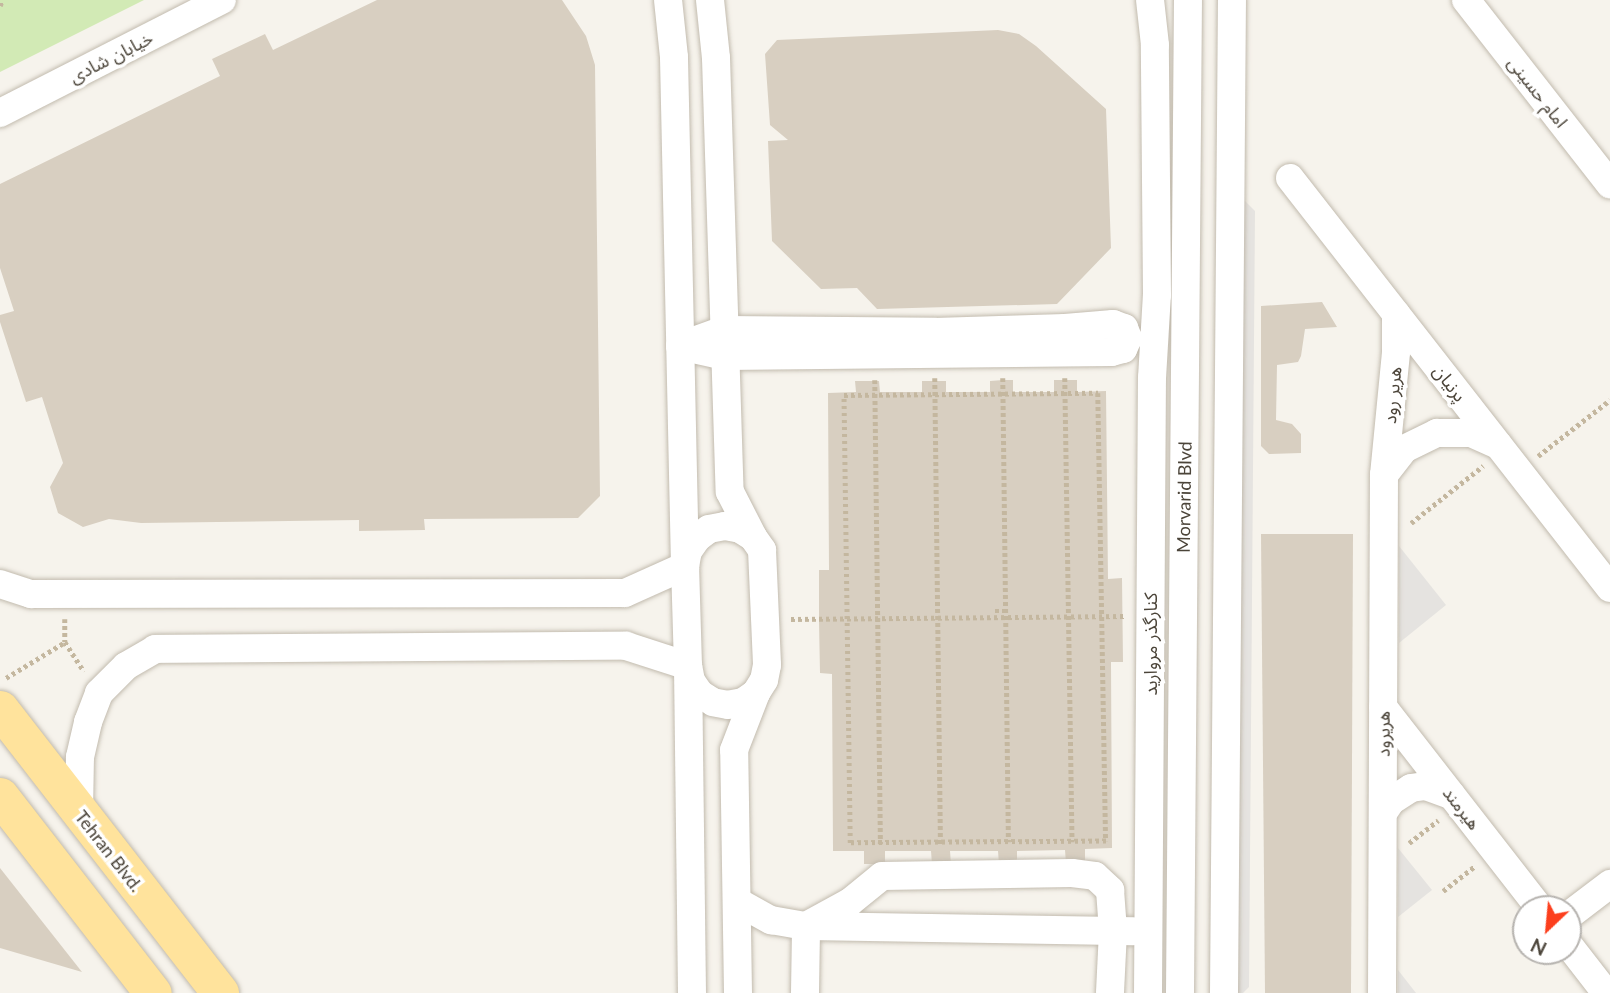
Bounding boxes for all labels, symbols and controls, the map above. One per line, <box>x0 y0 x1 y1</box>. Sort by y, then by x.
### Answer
street label: خیابان شادی <box>65 27 157 87</box>
street label: امام حسینی <box>1504 52 1572 132</box>
street label: پرنیان <box>1429 360 1471 406</box>
street label: هریر رود <box>1378 365 1406 425</box>
street label: Morvarid Blvd <box>1172 441 1196 553</box>
street label: کنارگذر مروارید <box>1139 593 1161 695</box>
street label: هریرود <box>1372 711 1394 757</box>
street label: هیرمند <box>1439 782 1485 834</box>
street label: Tehran Blvd. <box>71 806 147 896</box>
north arrow <box>1512 895 1582 965</box>
text: N <box>1527 934 1550 961</box>

